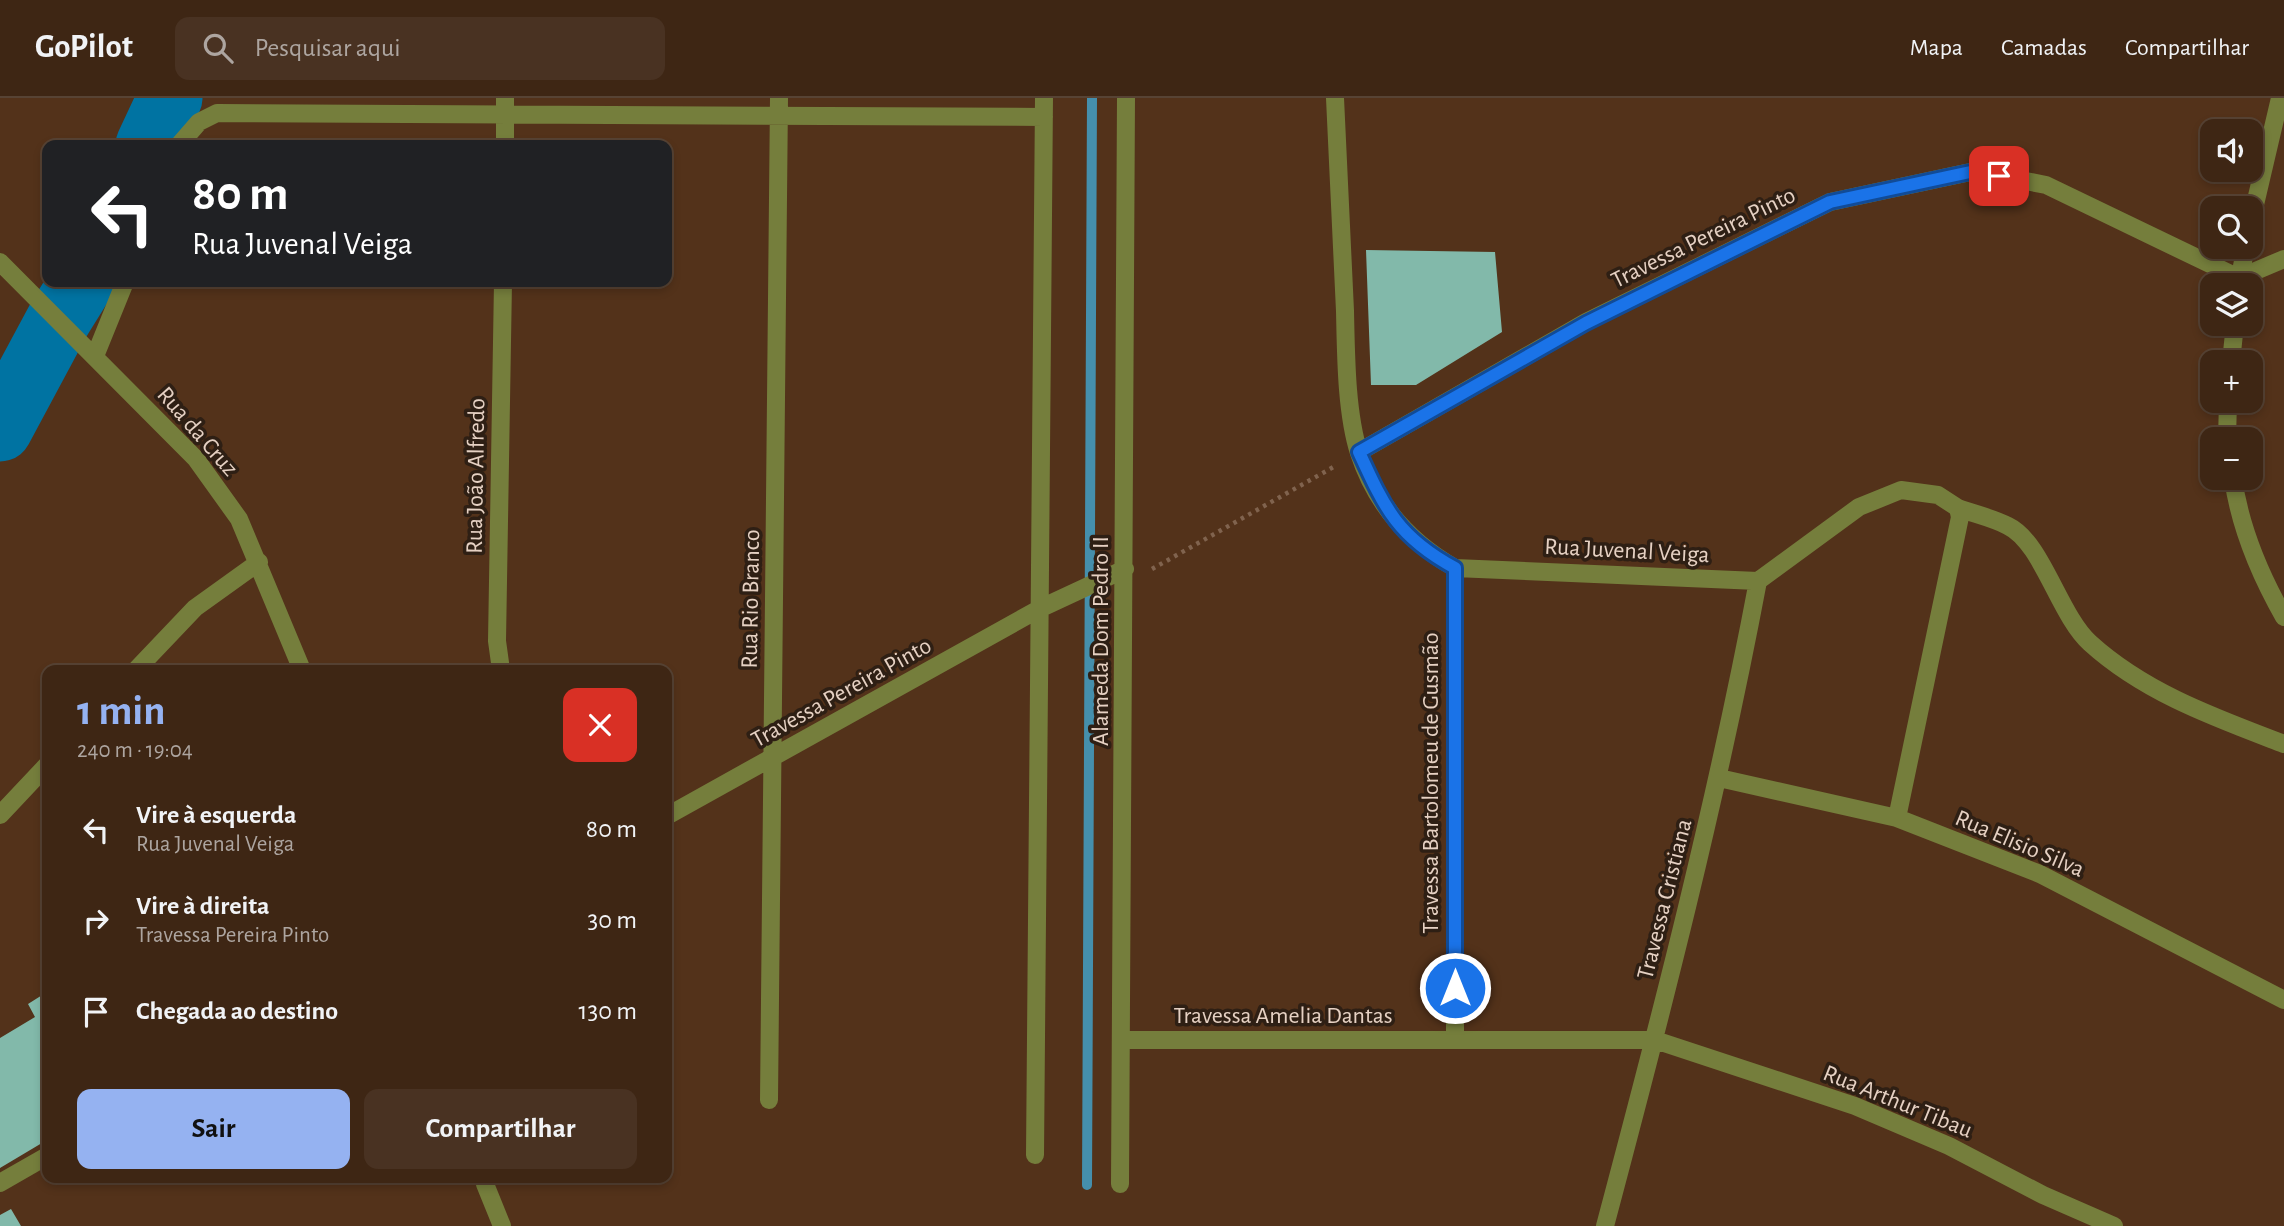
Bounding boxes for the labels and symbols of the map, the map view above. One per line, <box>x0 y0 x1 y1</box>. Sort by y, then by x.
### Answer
pin <box>1969 146 2029 206</box>
street label: Travessa Pereira Pinto <box>1608 183 1799 293</box>
street label: Rua da Cruz <box>152 382 242 481</box>
street label: Rua João Alfredo <box>463 398 489 554</box>
street label: Rua Rio Branco <box>738 529 764 669</box>
street label: Rua Juvenal Veiga <box>1544 535 1710 567</box>
street label: Alameda Dom Pedro II <box>1089 536 1113 746</box>
street label: Travessa Bartolomeu de Gusmão <box>1419 632 1443 934</box>
street label: Travessa Pereira Pinto <box>747 633 935 752</box>
street label: Rua Elisio Silva <box>1952 806 2088 882</box>
street label: Travessa Cristiana <box>1633 817 1697 982</box>
position arrow <box>1418 951 1492 1025</box>
street label: Travessa Amelia Dantas <box>1173 1004 1393 1028</box>
street label: Rua Arthur Tibau <box>1820 1061 1976 1143</box>

